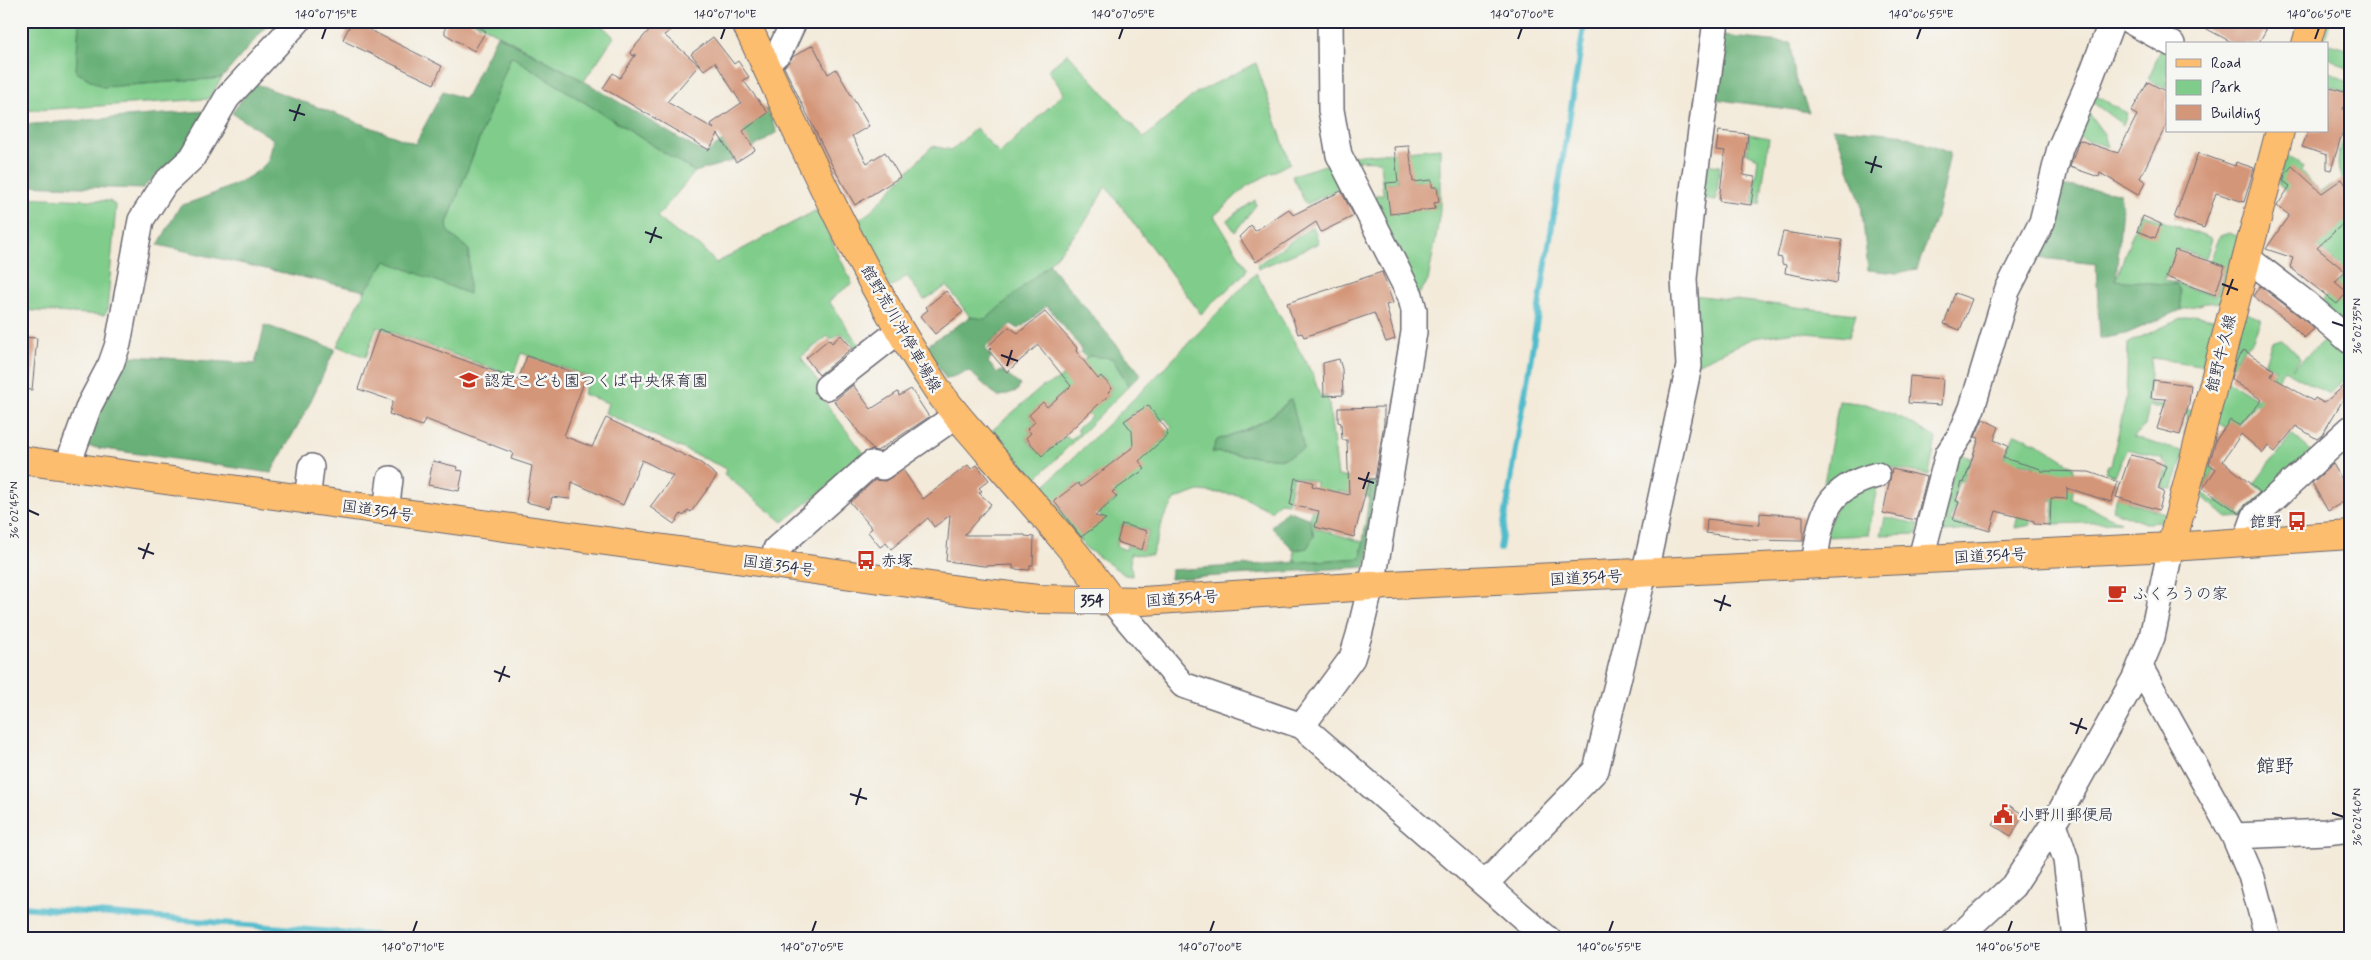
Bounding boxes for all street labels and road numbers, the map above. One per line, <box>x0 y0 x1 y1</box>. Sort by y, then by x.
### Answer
street label: 館野荒川沖停車場線 <box>856 261 946 396</box>
street label: 館野牛久線 <box>2202 312 2241 395</box>
street label: 国道354号 <box>340 496 415 527</box>
street label: 国道354号 <box>1953 544 2027 569</box>
street label: 国道354号 <box>741 551 816 582</box>
street label: 国道354号 <box>1549 566 1623 591</box>
street label: 国道354号 <box>1145 586 1219 613</box>
road number: 354 <box>1074 588 1110 614</box>

